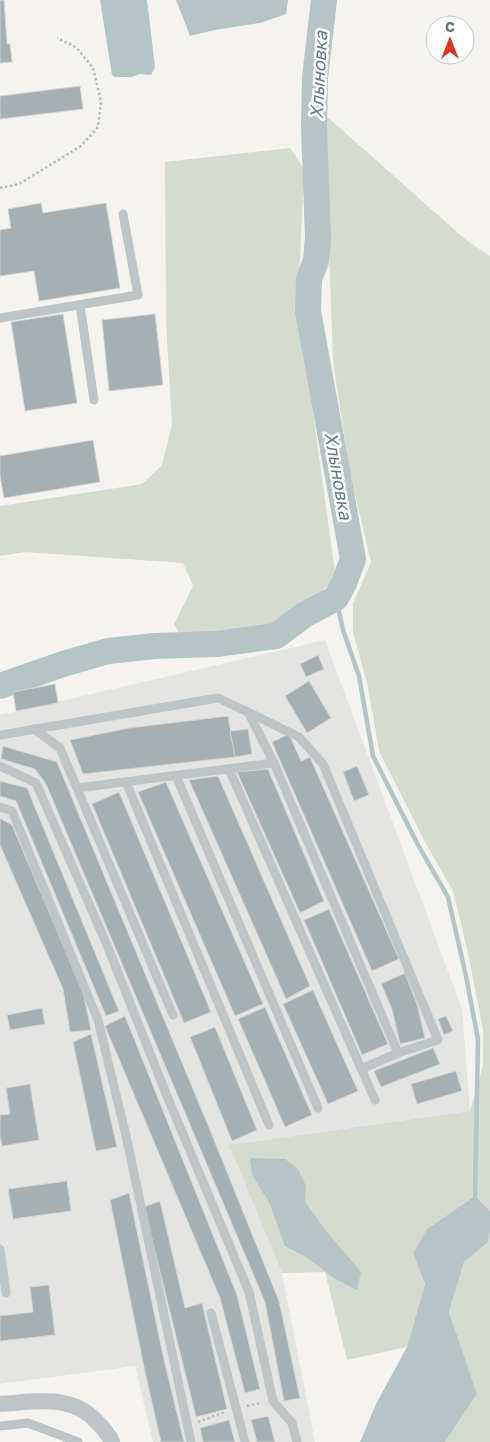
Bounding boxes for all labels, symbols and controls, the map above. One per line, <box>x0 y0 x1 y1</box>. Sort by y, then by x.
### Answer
north arrow <box>425 15 475 65</box>
text: С <box>445 18 455 35</box>
water label: Хлыновка <box>305 30 331 120</box>
water label: Хлыновка <box>320 430 358 522</box>

